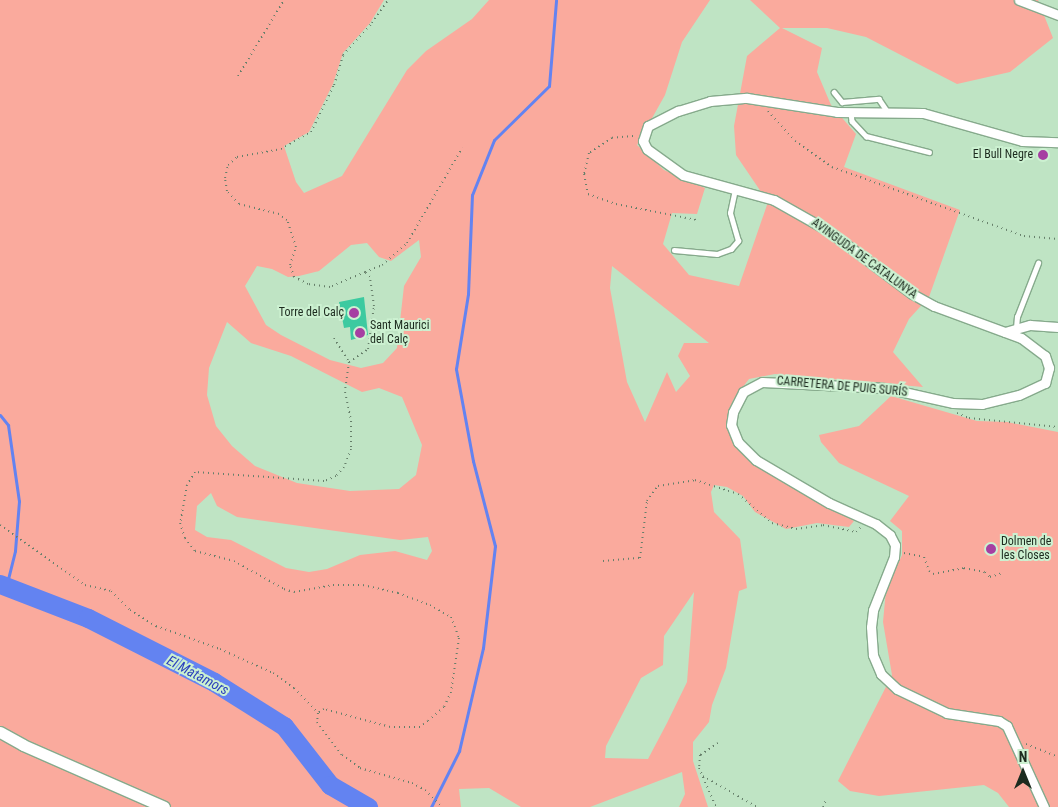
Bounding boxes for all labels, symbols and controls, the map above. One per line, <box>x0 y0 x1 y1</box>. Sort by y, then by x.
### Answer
place label: El Bull Negre <box>973 148 1033 162</box>
marker: El Bull Negre <box>1037 149 1049 161</box>
street label: AVINGUDA DE CATALUNYA <box>808 216 920 302</box>
place label: Torre del Calç <box>279 306 344 320</box>
marker: Torre del Calç <box>348 307 360 319</box>
place label: Sant Maurici del Calç <box>370 319 429 347</box>
marker: Sant Maurici del Calç <box>354 327 366 339</box>
street label: CARRETERA DE PUIG SURÍS <box>776 374 908 400</box>
place label: Dolmen de les Closes <box>1001 535 1051 563</box>
marker: Dolmen de les Closes <box>985 543 997 555</box>
water label: El Matamors <box>164 652 232 698</box>
north arrow <box>998 747 1048 797</box>
text: N <box>1019 749 1027 765</box>

